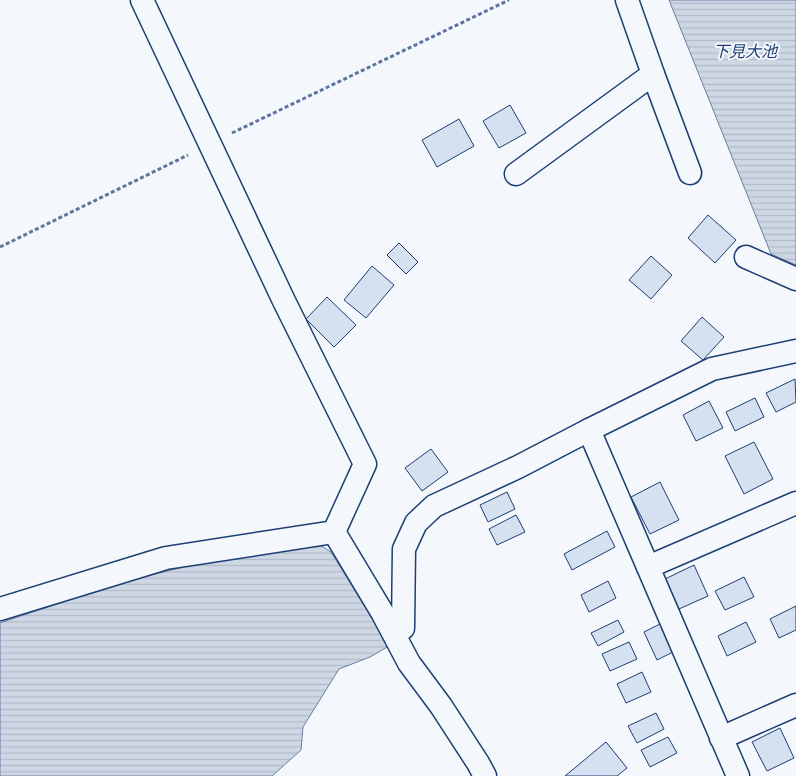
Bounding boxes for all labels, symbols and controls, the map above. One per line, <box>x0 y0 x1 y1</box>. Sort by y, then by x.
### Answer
water label: 下見大池 <box>713 41 779 61</box>

